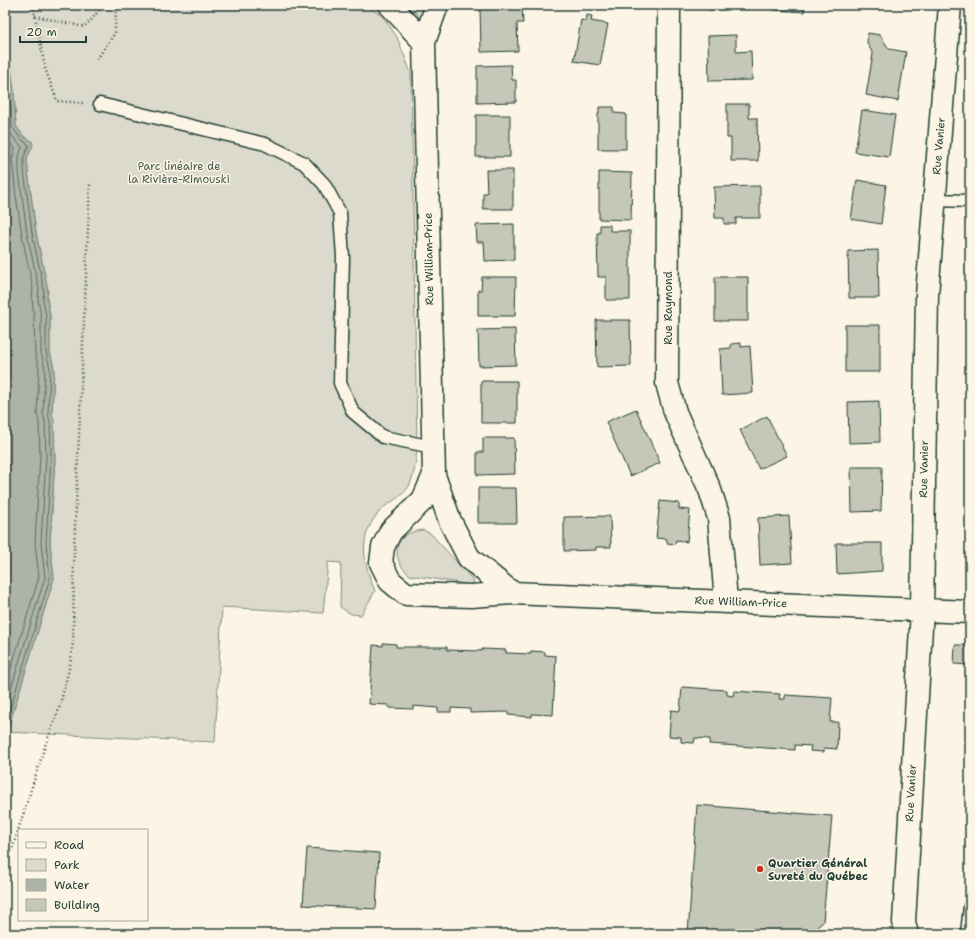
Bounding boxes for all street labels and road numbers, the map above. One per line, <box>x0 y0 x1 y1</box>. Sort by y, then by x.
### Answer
street label: Rue Vanier <box>929 117 949 175</box>
street label: Rue William-Price <box>421 213 437 305</box>
street label: Rue Raymond <box>661 271 676 345</box>
street label: Rue Vanier <box>916 440 932 498</box>
street label: Rue William-Price <box>694 593 788 611</box>
street label: Rue Vanier <box>902 764 920 822</box>

